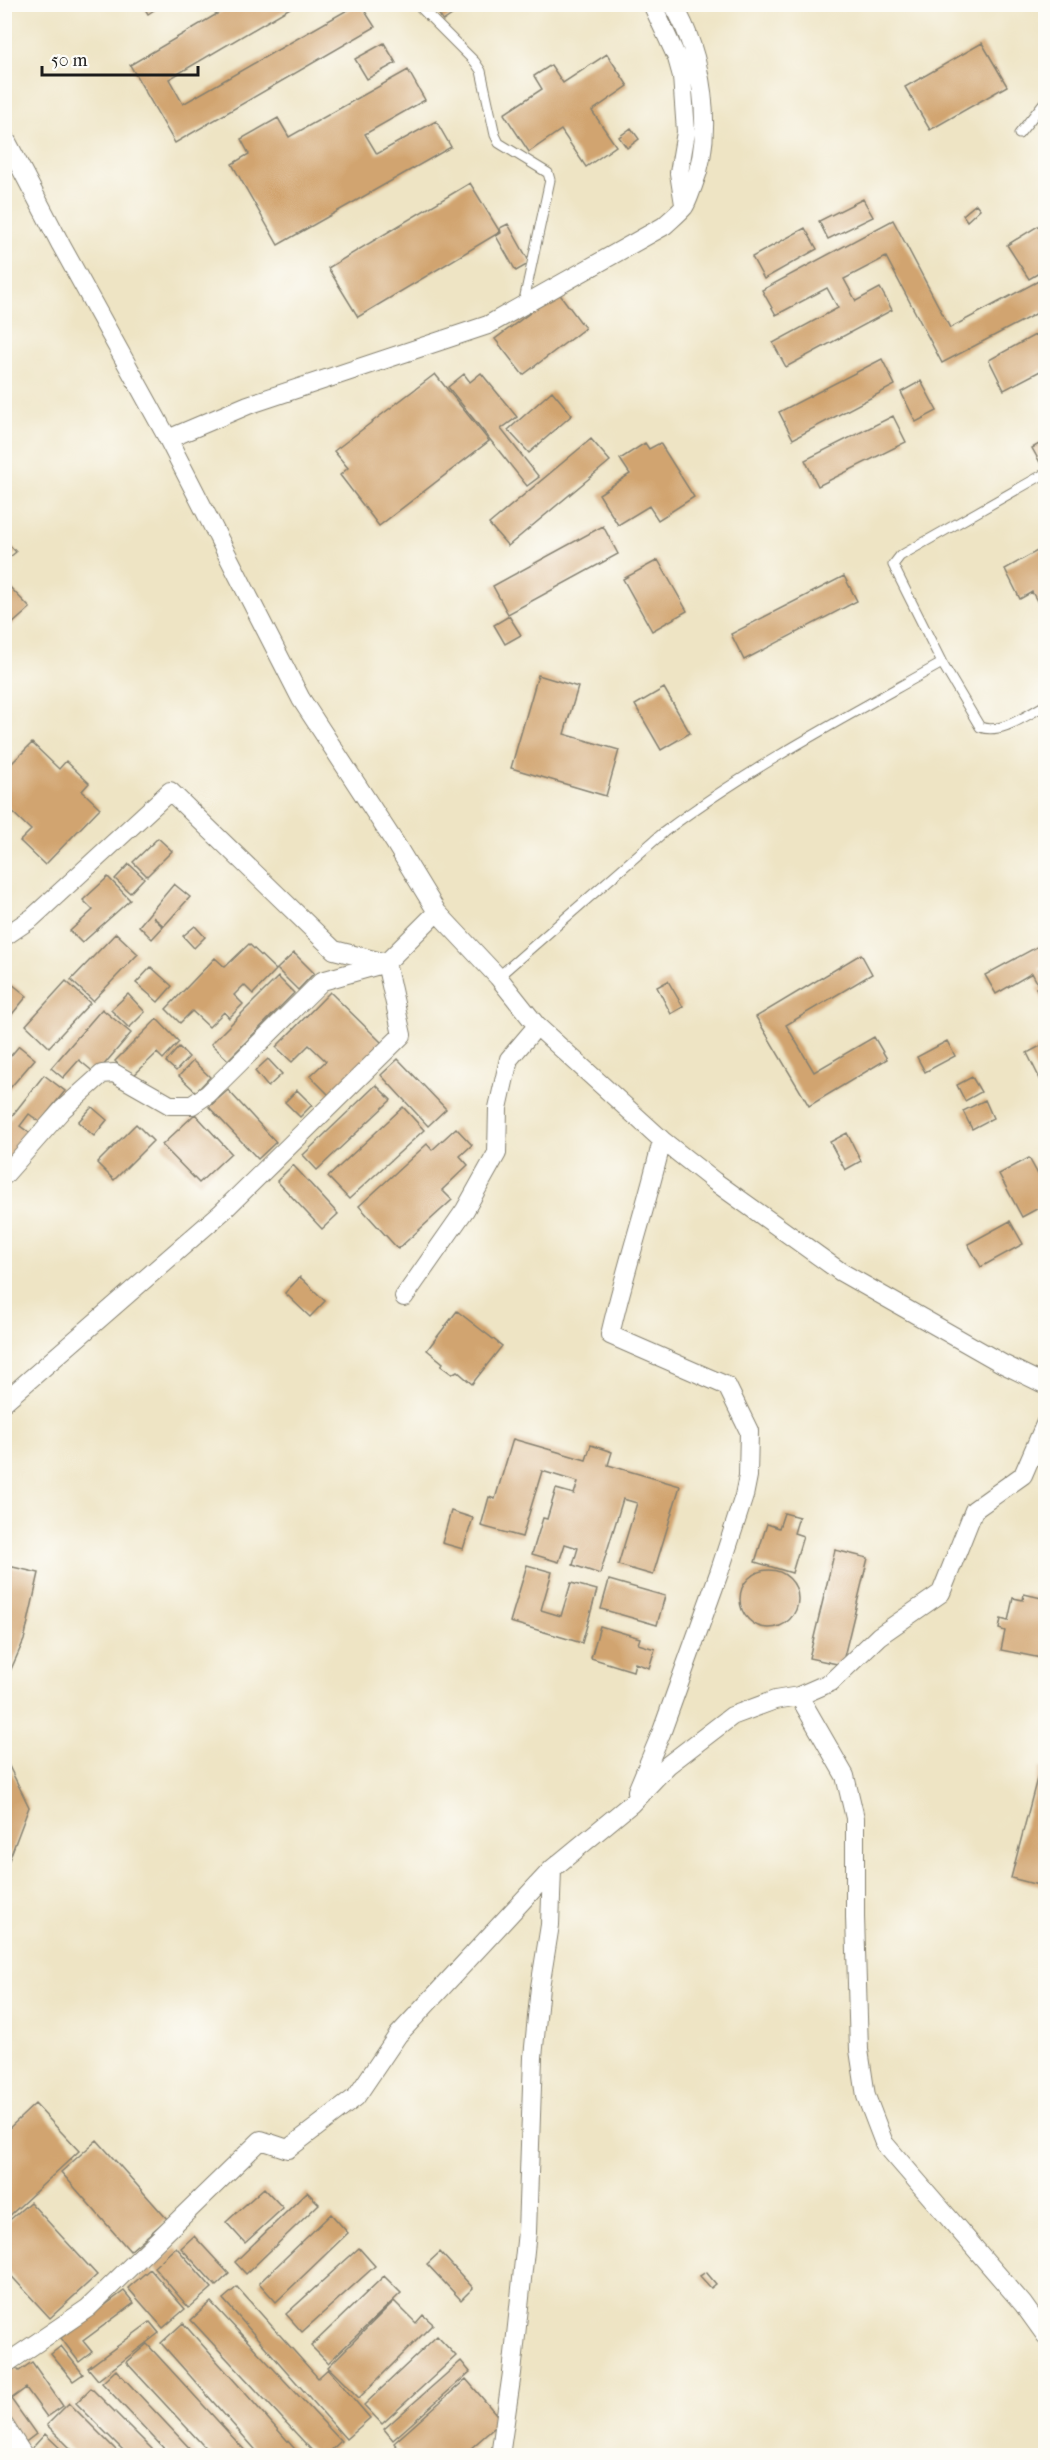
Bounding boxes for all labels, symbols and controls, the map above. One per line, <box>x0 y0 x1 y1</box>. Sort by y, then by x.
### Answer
scale bar <box>42 39 198 77</box>
text: 50 m <box>51 50 88 71</box>

